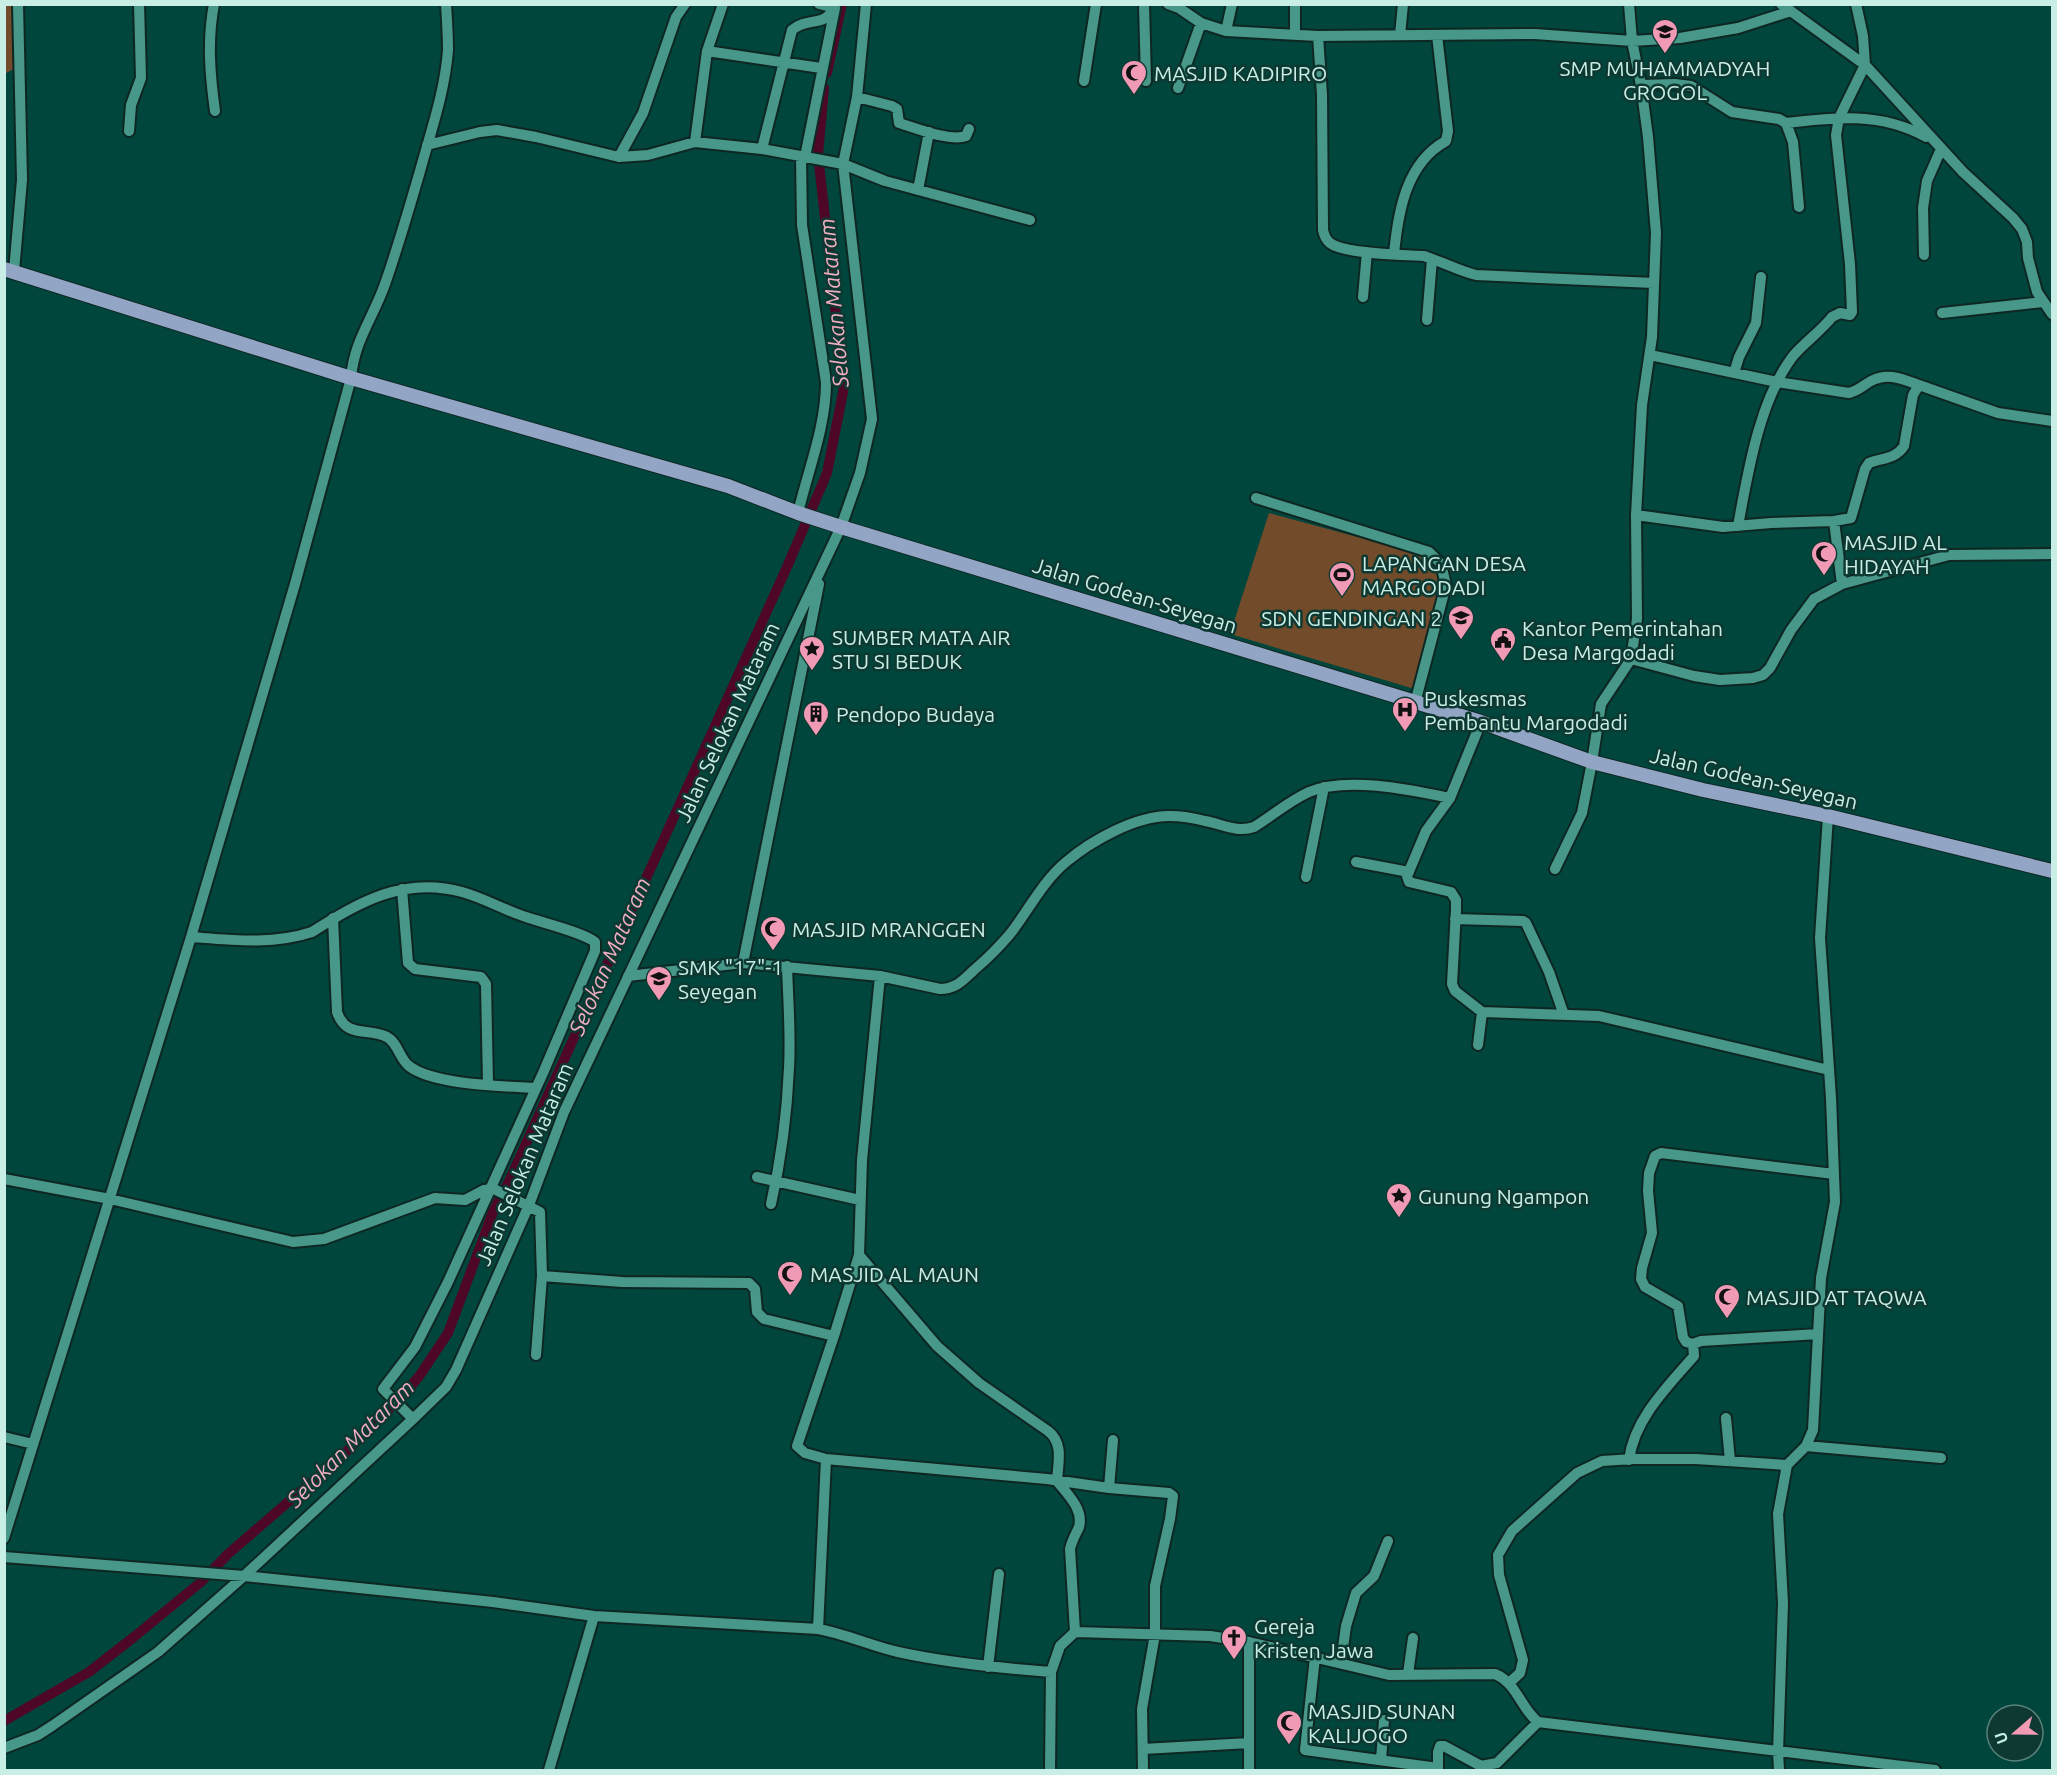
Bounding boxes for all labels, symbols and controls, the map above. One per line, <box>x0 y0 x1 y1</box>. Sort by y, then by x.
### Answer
school or university icon: SMP MUHAMMADYAH GROGOL <box>1650 17 1680 55</box>
place label: SMP MUHAMMADYAH GROGOL <box>1560 56 1770 104</box>
mosque icon: MASJID KADIPIRO <box>1119 58 1149 96</box>
place label: MASJID KADIPIRO <box>1154 61 1327 85</box>
water label: Selokan Mataram <box>813 217 853 390</box>
place label: MASJID AL HIDAYAH <box>1844 530 1947 578</box>
mosque icon: MASJID AL HIDAYAH <box>1809 539 1839 577</box>
place label: LAPANGAN DESA MARGODADI <box>1362 551 1526 599</box>
street label: Jalan Godean-Seyegan <box>1030 552 1240 638</box>
sports icon: LAPANGAN DESA MARGODADI <box>1327 560 1357 598</box>
school or university icon: SDN GENDINGAN 2 <box>1446 603 1476 641</box>
place label: SDN GENDINGAN 2 <box>1261 606 1442 630</box>
place label: Kantor Pemerintahan Desa Margodadi <box>1522 616 1723 664</box>
street label: Jalan Selokan Mataram <box>670 618 784 826</box>
place label: SUMBER MATA AIR STU SI BEDUK <box>832 625 1010 673</box>
public building icon: Kantor Pemerintahan Desa Margodadi <box>1488 625 1518 663</box>
place icon: SUMBER MATA AIR STU SI BEDUK <box>797 634 827 672</box>
place label: Puskesmas Pembantu Margodadi <box>1424 686 1628 734</box>
hospital icon: Puskesmas Pembantu Margodadi <box>1390 695 1420 733</box>
building icon: Pendopo Budaya <box>801 699 831 737</box>
place label: Pendopo Budaya <box>836 702 995 726</box>
street label: Jalan Godean-Seyegan <box>1648 742 1860 814</box>
water label: Selokan Mataram <box>563 873 655 1039</box>
mosque icon: MASJID MRANGGEN <box>758 914 788 952</box>
place label: MASJID MRANGGEN <box>792 917 986 941</box>
place label: SMK "17"-1 Seyegan <box>678 955 783 1003</box>
school or university icon: SMK "17"-1 Seyegan <box>644 964 674 1002</box>
street label: Jalan Selokan Mataram <box>470 1059 578 1269</box>
place icon: Gunung Ngampon <box>1384 1181 1414 1219</box>
place label: Gunung Ngampon <box>1418 1184 1589 1208</box>
mosque icon: MASJID AL MAUN <box>775 1259 805 1297</box>
place label: MASJID AL MAUN <box>810 1262 979 1286</box>
mosque icon: MASJID AT TAQWA <box>1712 1282 1742 1320</box>
place label: MASJID AT TAQWA <box>1746 1285 1927 1309</box>
water label: Selokan Mataram <box>280 1374 419 1513</box>
place label: Gereja Kristen Jawa <box>1254 1614 1374 1662</box>
church icon: Gereja Kristen Jawa <box>1219 1623 1249 1661</box>
place label: MASJID SUNAN KALIJOGO <box>1308 1699 1456 1747</box>
north arrow <box>1985 1703 2045 1763</box>
mosque icon: MASJID SUNAN KALIJOGO <box>1274 1708 1304 1746</box>
text: U <box>1991 1730 2011 1746</box>

